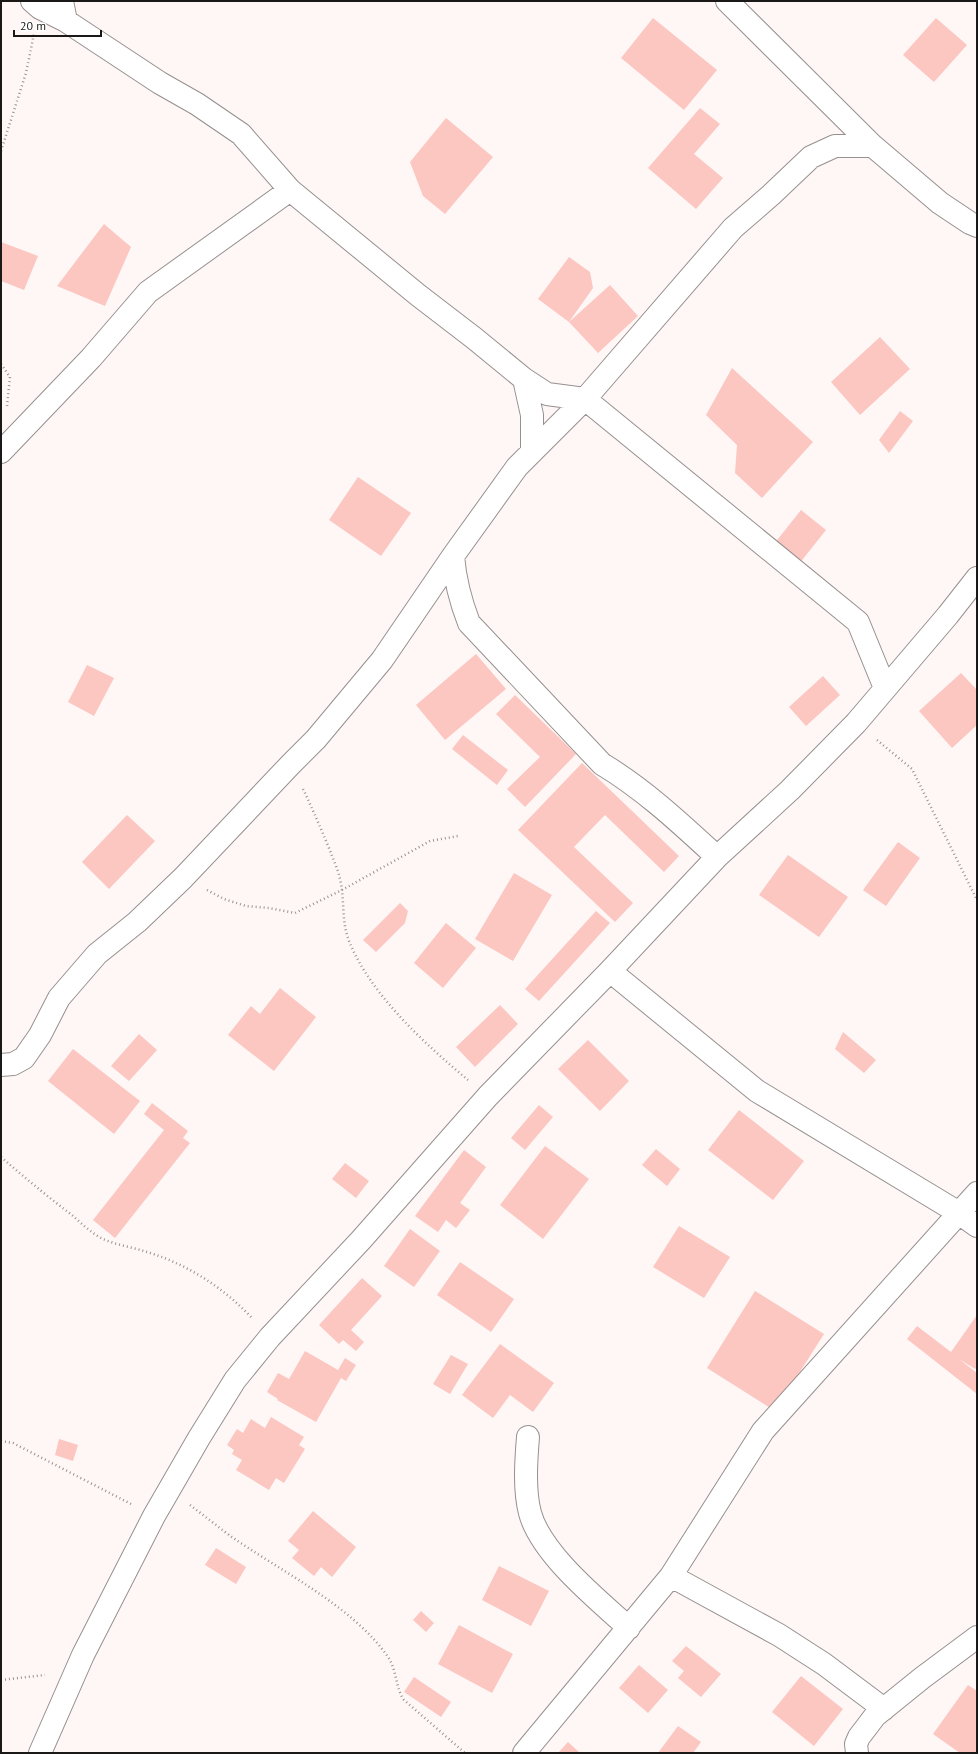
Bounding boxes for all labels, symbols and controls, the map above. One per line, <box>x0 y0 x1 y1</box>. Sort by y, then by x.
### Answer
scale bar <box>14 12 101 38</box>
text: 20 m <box>20 18 46 33</box>

